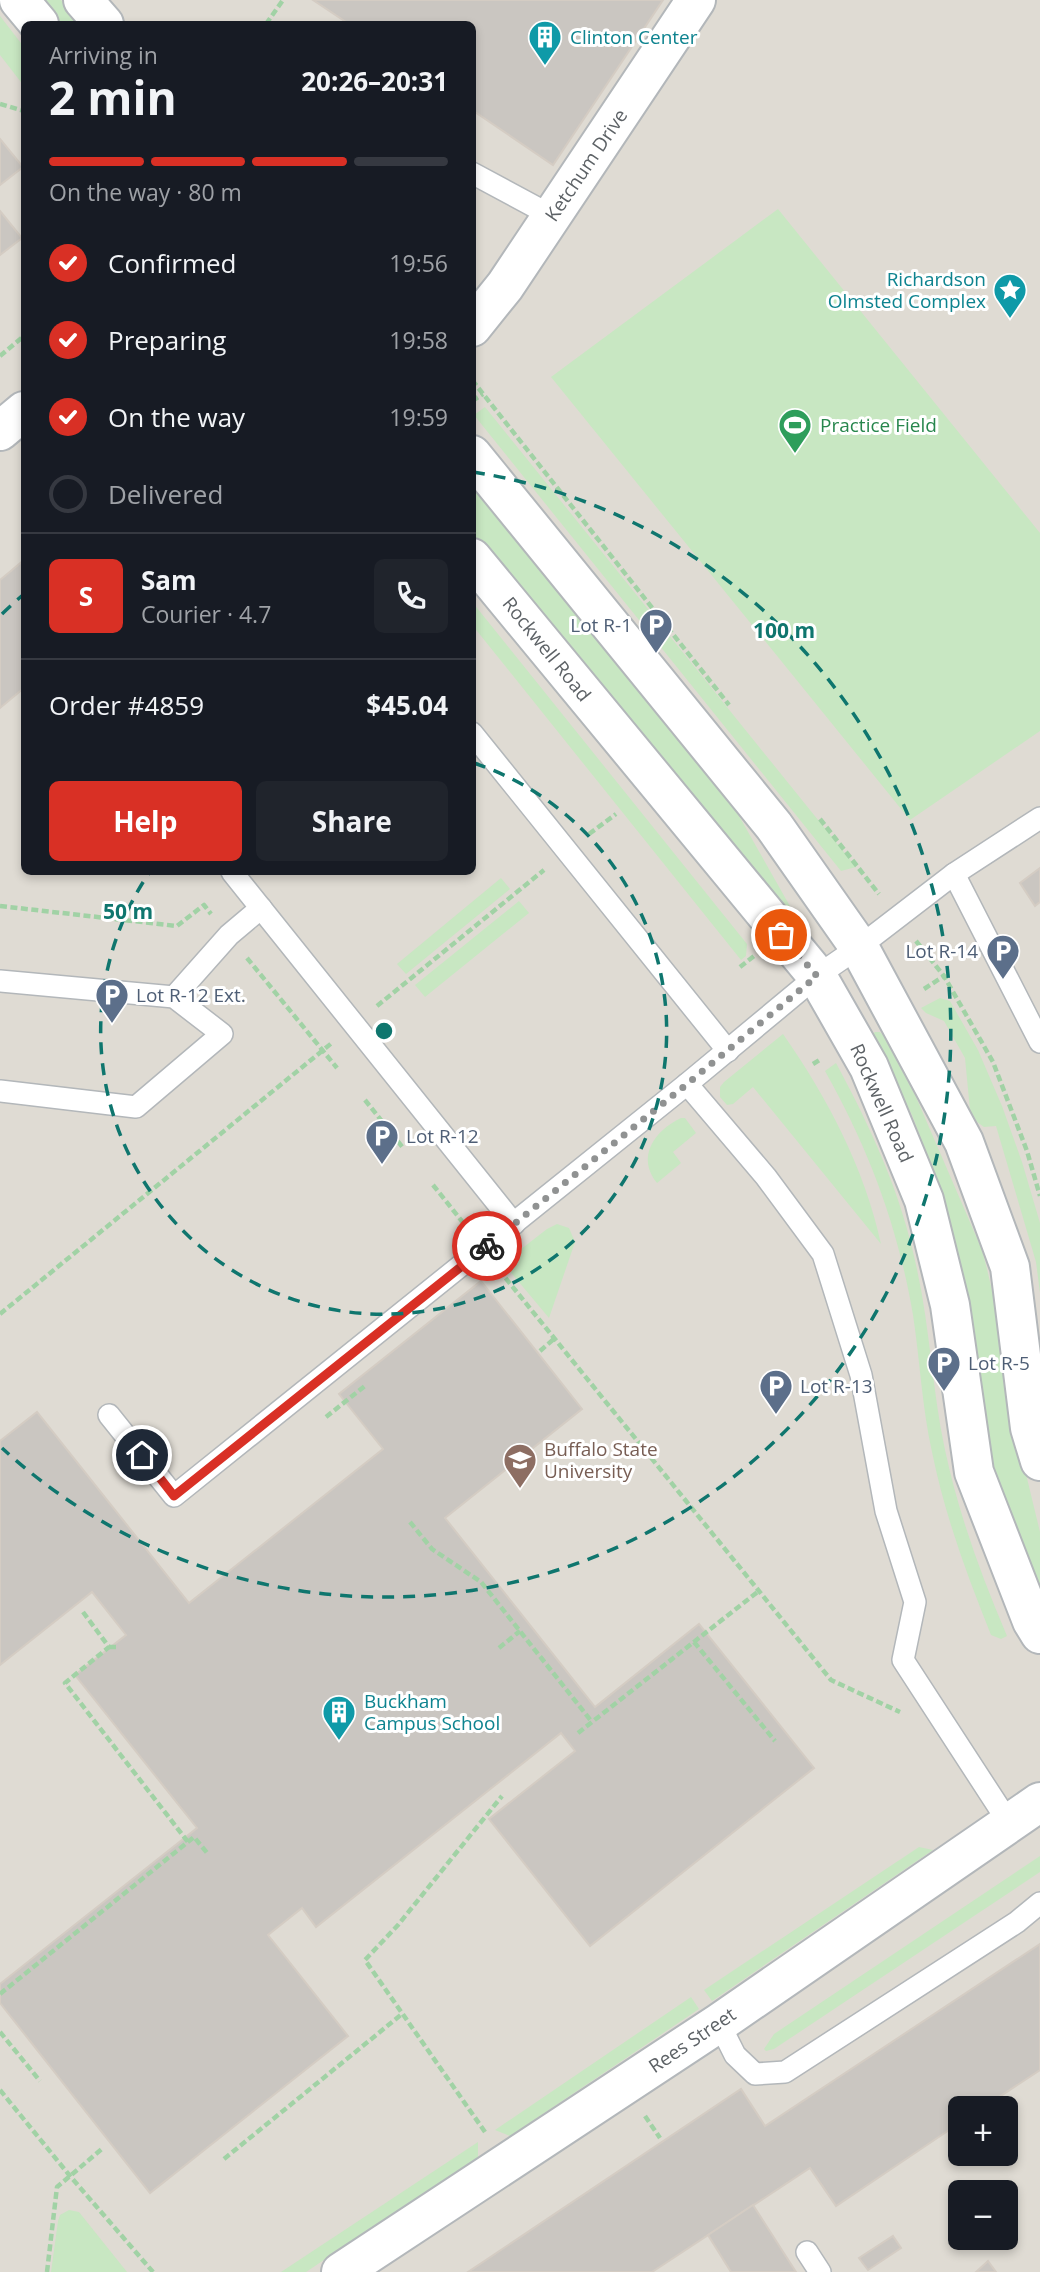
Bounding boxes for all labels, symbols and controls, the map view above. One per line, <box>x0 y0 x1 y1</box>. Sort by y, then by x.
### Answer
building icon: Clinton Center <box>526 18 564 67</box>
place label: Clinton Center <box>570 24 698 50</box>
text: Arriving in <box>49 39 158 71</box>
text: 20:26–20:31 <box>301 63 448 99</box>
text: 2 min <box>49 66 177 128</box>
street label: Ketchum Drive <box>539 104 633 226</box>
text: On the way · 80 m <box>49 176 242 208</box>
icon: check <box>49 244 87 282</box>
text: Confirmed <box>108 245 236 281</box>
text: 19:56 <box>389 247 448 279</box>
place label: Richardson Olmsted Complex <box>828 266 986 314</box>
place icon: Richardson Olmsted Complex <box>991 271 1029 320</box>
icon: check <box>49 321 87 359</box>
text: Preparing <box>108 322 226 358</box>
text: 19:58 <box>389 324 448 356</box>
icon: check <box>49 398 87 436</box>
text: On the way <box>108 399 245 435</box>
text: 19:59 <box>389 401 448 433</box>
sports icon: Practice Field <box>776 406 814 455</box>
place label: Practice Field <box>820 412 937 438</box>
text: Delivered <box>108 476 223 512</box>
button: phone <box>374 559 448 633</box>
text: Sam <box>141 562 197 598</box>
text: S <box>79 578 93 614</box>
street label: Rockwell Road <box>497 591 597 707</box>
text: Courier · 4.7 <box>141 598 271 630</box>
parking icon: Lot R-1 <box>637 606 675 655</box>
place label: Lot R-1 <box>570 612 632 638</box>
text: 100 m <box>753 616 815 644</box>
text: Order #4859 <box>49 687 204 723</box>
text: $45.04 <box>366 687 448 723</box>
button: Help <box>49 781 242 861</box>
button: Share <box>256 781 448 861</box>
text: 50 m <box>103 897 153 925</box>
pin <box>751 905 811 965</box>
icon: bag <box>762 916 800 954</box>
parking icon: Lot R-14 <box>984 932 1022 981</box>
place label: Lot R-14 <box>905 938 978 964</box>
parking icon: Lot R-12 Ext. <box>93 976 131 1025</box>
place label: Lot R-12 Ext. <box>136 982 246 1008</box>
centre of rings <box>372 1019 396 1043</box>
street label: Rockwell Road <box>844 1039 920 1167</box>
parking icon: Lot R-12 <box>363 1117 401 1166</box>
place label: Lot R-12 <box>406 1123 479 1149</box>
courier <box>452 1211 522 1281</box>
icon: bike <box>468 1227 506 1265</box>
parking icon: Lot R-5 <box>925 1344 963 1393</box>
place label: Lot R-5 <box>968 1350 1030 1376</box>
parking icon: Lot R-13 <box>757 1367 795 1416</box>
place label: Lot R-13 <box>800 1373 873 1399</box>
pin <box>112 1425 172 1485</box>
icon: home <box>123 1436 161 1474</box>
place label: Buffalo State University <box>544 1436 658 1484</box>
school or university icon: Buffalo State University <box>501 1441 539 1490</box>
place label: Buckham Campus School <box>364 1688 500 1736</box>
building icon: Buckham Campus School <box>320 1693 358 1742</box>
street label: Rees Street <box>643 2001 741 2079</box>
map controls <box>948 2096 1018 2250</box>
button: + <box>948 2096 1018 2166</box>
button: − <box>948 2180 1018 2250</box>

